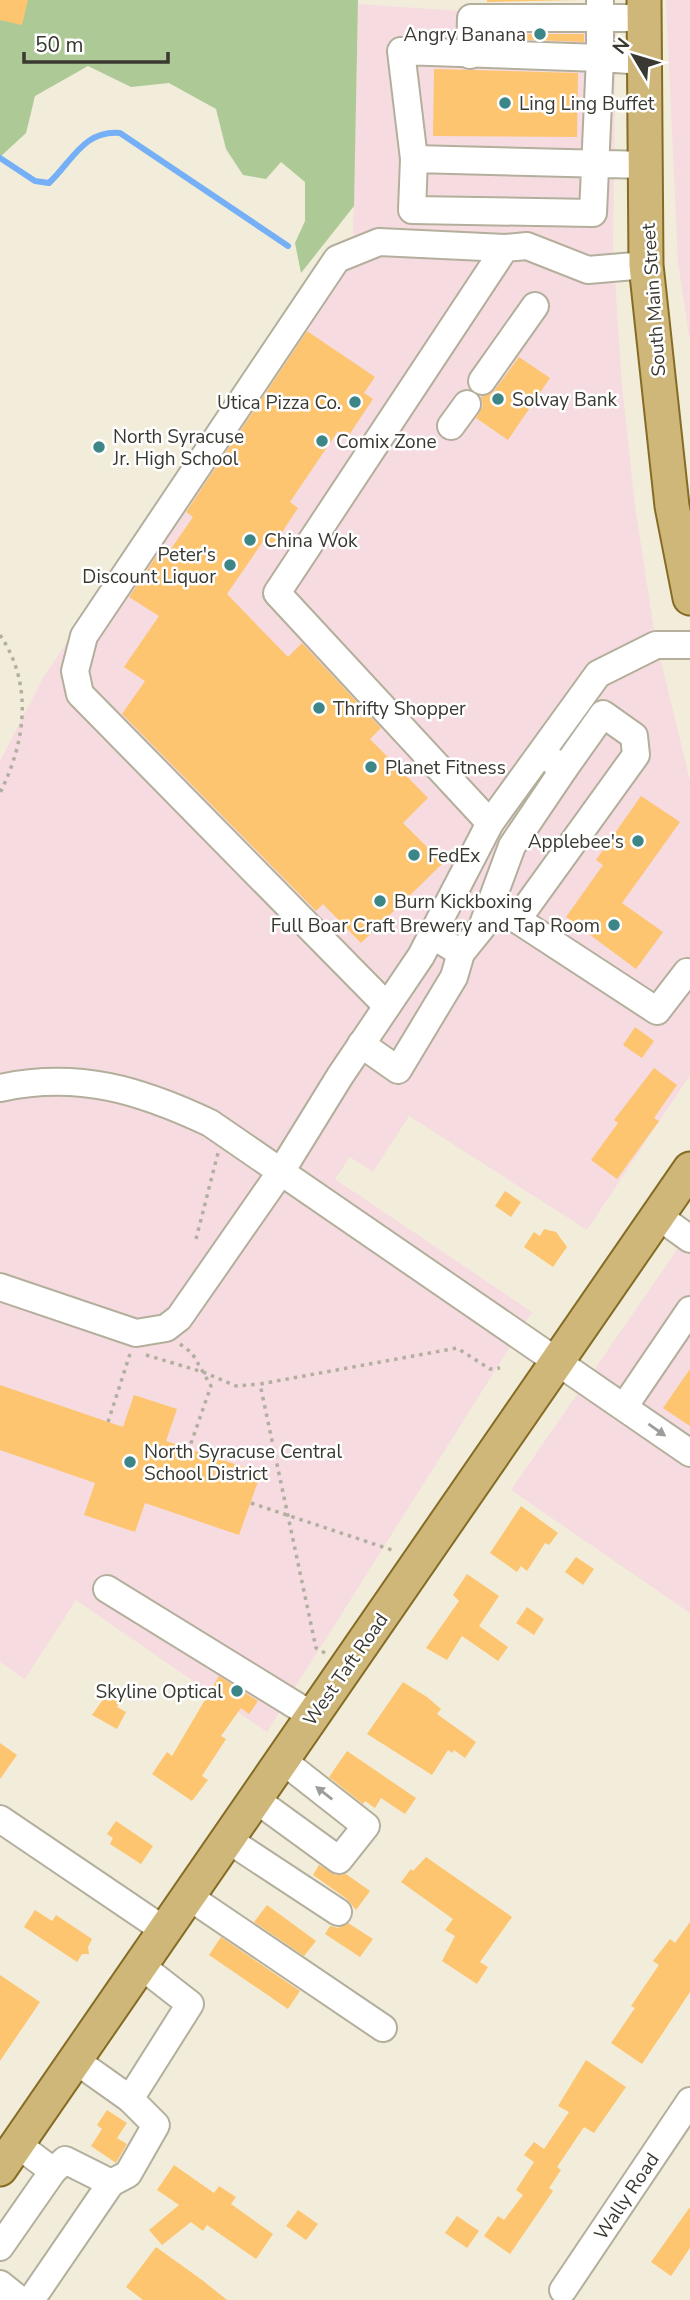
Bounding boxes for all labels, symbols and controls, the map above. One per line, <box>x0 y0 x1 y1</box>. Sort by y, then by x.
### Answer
scale bar <box>24 21 168 65</box>
north arrow <box>599 21 669 91</box>
place label: Angry Banana <box>404 22 526 48</box>
marker: Angry Banana <box>532 26 548 42</box>
text: 50 m <box>35 31 84 59</box>
text: N <box>607 33 636 60</box>
place label: Ling Ling Buffet <box>519 91 655 117</box>
marker: Ling Ling Buffet <box>497 95 513 111</box>
street label: South Main Street <box>636 222 672 377</box>
place label: Solvay Bank <box>512 387 618 413</box>
place label: Utica Pizza Co. <box>217 390 341 416</box>
marker: Solvay Bank <box>490 391 506 407</box>
marker: Utica Pizza Co. <box>347 394 363 410</box>
place label: North Syracuse Jr. High School <box>112 424 244 472</box>
place label: Comix Zone <box>336 429 437 455</box>
marker: Comix Zone <box>314 433 330 449</box>
marker: North Syracuse Jr. High School <box>91 439 107 455</box>
place label: China Wok <box>264 528 358 554</box>
marker: China Wok <box>242 532 258 548</box>
place label: Peter's Discount Liquor <box>82 542 216 590</box>
marker: Peter's Discount Liquor <box>222 557 238 573</box>
place label: Thrifty Shopper <box>333 696 466 722</box>
marker: Thrifty Shopper <box>311 700 327 716</box>
place label: Planet Fitness <box>385 755 506 781</box>
marker: Planet Fitness <box>363 759 379 775</box>
place label: Applebee's <box>528 829 624 855</box>
marker: Applebee's <box>630 833 646 849</box>
place label: FedEx <box>428 843 480 869</box>
marker: FedEx <box>406 847 422 863</box>
place label: Burn Kickboxing <box>394 889 532 915</box>
marker: Burn Kickboxing <box>372 893 388 909</box>
place label: Full Boar Craft Brewery and Tap Room <box>271 913 600 939</box>
marker: Full Boar Craft Brewery and Tap Room <box>606 917 622 933</box>
one-way arrow <box>648 1423 666 1437</box>
place label: North Syracuse Central School District <box>144 1439 342 1487</box>
marker: North Syracuse Central School District <box>122 1454 138 1470</box>
street label: West Taft Road <box>297 1608 394 1731</box>
place label: Skyline Optical <box>96 1679 223 1705</box>
marker: Skyline Optical <box>229 1683 245 1699</box>
one-way arrow <box>315 1786 333 1801</box>
street label: Wally Road <box>588 2148 666 2245</box>

